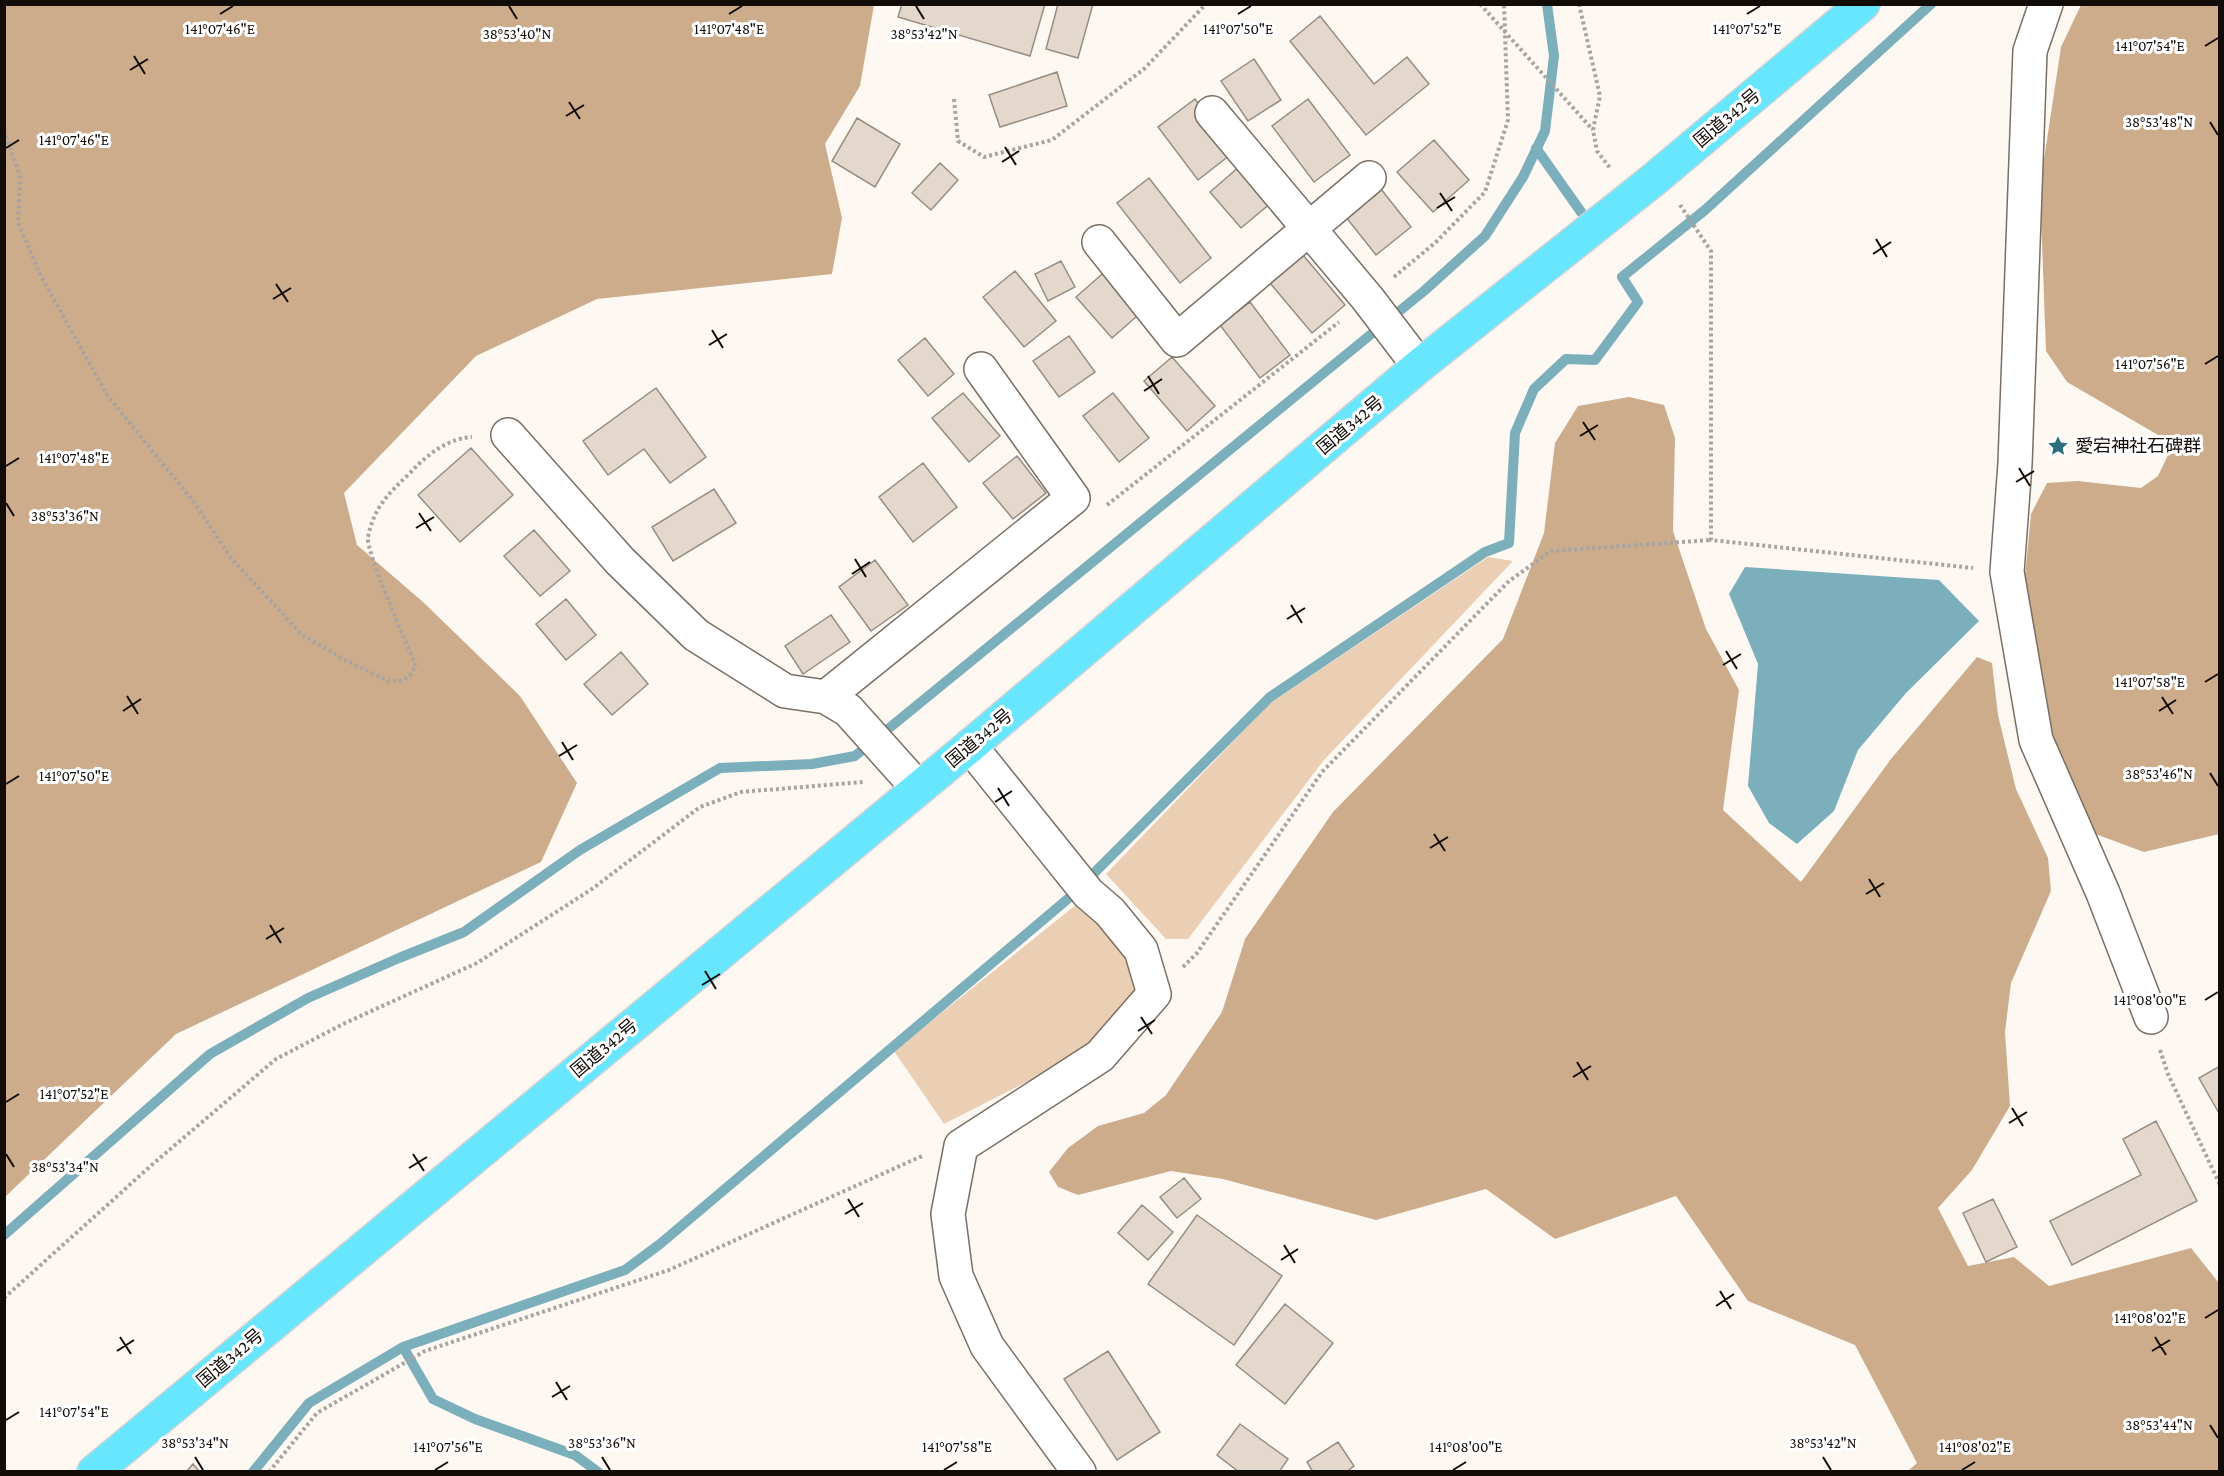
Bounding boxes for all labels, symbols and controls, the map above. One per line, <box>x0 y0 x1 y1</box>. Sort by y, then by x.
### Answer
text: 141°07'46"E <box>185 21 255 37</box>
text: 141°07'48"E <box>694 21 764 37</box>
text: 141°07'50"E <box>1203 21 1273 37</box>
text: 141°07'52"E <box>1713 21 1781 37</box>
text: 38°53'40"N <box>483 26 551 42</box>
text: 38°53'42"N <box>890 26 958 42</box>
text: 141°07'54"E <box>2115 38 2185 54</box>
street label: 国道342号 <box>1690 85 1764 151</box>
text: 38°53'48"N <box>2125 114 2193 130</box>
text: 141°07'46"E <box>39 132 109 148</box>
text: 141°07'56"E <box>2115 356 2185 372</box>
street label: 国道342号 <box>1313 392 1387 458</box>
place icon: 愛宕神社石碑群 <box>2046 434 2070 458</box>
place label: 愛宕神社石碑群 <box>2075 436 2201 456</box>
text: 141°07'48"E <box>39 450 109 466</box>
text: 38°53'36"N <box>31 508 99 524</box>
text: 141°07'58"E <box>2115 674 2185 690</box>
street label: 国道342号 <box>942 705 1016 771</box>
text: 38°53'46"N <box>2125 766 2193 782</box>
text: 141°07'50"E <box>39 768 109 784</box>
text: 141°08'00"E <box>2114 992 2186 1008</box>
street label: 国道342号 <box>567 1015 641 1081</box>
text: 141°07'52"E <box>40 1086 108 1102</box>
text: 38°53'34"N <box>31 1159 99 1175</box>
text: 141°08'02"E <box>2114 1310 2186 1326</box>
street label: 国道342号 <box>193 1325 267 1391</box>
text: 141°07'54"E <box>39 1404 109 1420</box>
text: 38°53'44"N <box>2125 1417 2193 1433</box>
text: 38°53'34"N <box>161 1435 229 1451</box>
text: 38°53'36"N <box>568 1435 636 1451</box>
text: 38°53'42"N <box>1789 1435 1857 1451</box>
text: 141°07'56"E <box>413 1439 483 1455</box>
text: 141°07'58"E <box>922 1439 992 1455</box>
text: 141°08'00"E <box>1430 1439 1502 1455</box>
text: 141°08'02"E <box>1939 1439 2011 1455</box>

